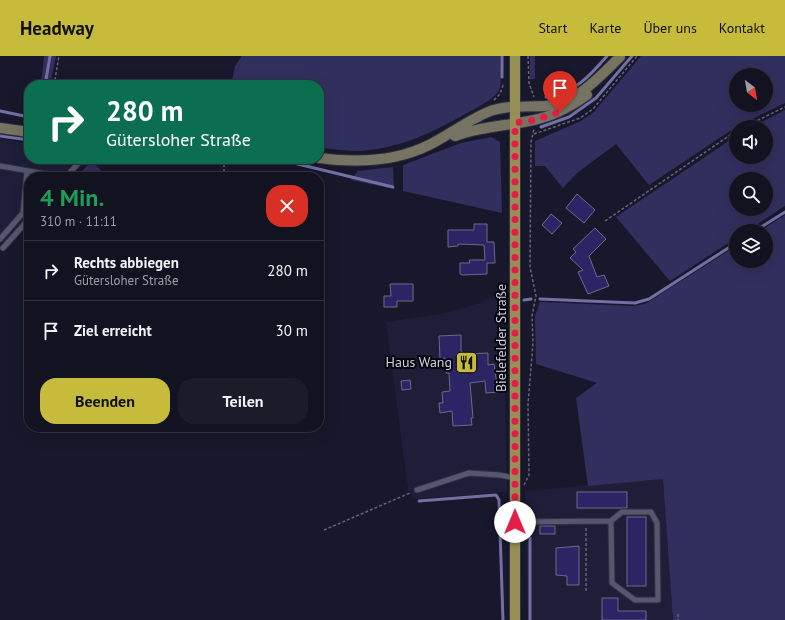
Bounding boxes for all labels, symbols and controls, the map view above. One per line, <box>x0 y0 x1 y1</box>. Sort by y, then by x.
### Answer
text: Headway <box>20 16 94 40</box>
text: Start <box>538 19 567 37</box>
text: Karte <box>589 19 621 37</box>
text: Über uns <box>643 19 697 37</box>
text: Kontakt <box>719 19 765 37</box>
north arrow <box>729 68 773 112</box>
map controls <box>729 68 773 268</box>
pin <box>543 71 577 112</box>
icon: arrive <box>549 77 571 99</box>
text: 280 m <box>106 92 183 129</box>
icon: right <box>40 96 92 148</box>
button: sound <box>729 120 773 164</box>
text: Gütersloher Straße <box>106 128 251 151</box>
button: search <box>729 172 773 216</box>
text: 4 Min. <box>40 182 104 213</box>
button: close <box>266 185 308 227</box>
text: 310 m · 11:11 <box>40 213 117 230</box>
button: layers <box>729 224 773 268</box>
text: Rechts abbiegen <box>74 253 179 272</box>
icon: right <box>40 260 62 282</box>
text: 280 m <box>267 261 308 280</box>
text: Gütersloher Straße <box>74 272 179 289</box>
street label: Bielefelder Straße <box>492 284 510 392</box>
icon: arrive <box>40 320 62 342</box>
text: Ziel erreicht <box>74 321 152 340</box>
text: 30 m <box>275 321 308 340</box>
restaurant icon: Haus Wang <box>454 349 480 375</box>
place label: Haus Wang <box>386 353 452 371</box>
button: Beenden <box>40 378 170 424</box>
button: Teilen <box>178 378 308 424</box>
position arrow <box>494 501 536 543</box>

